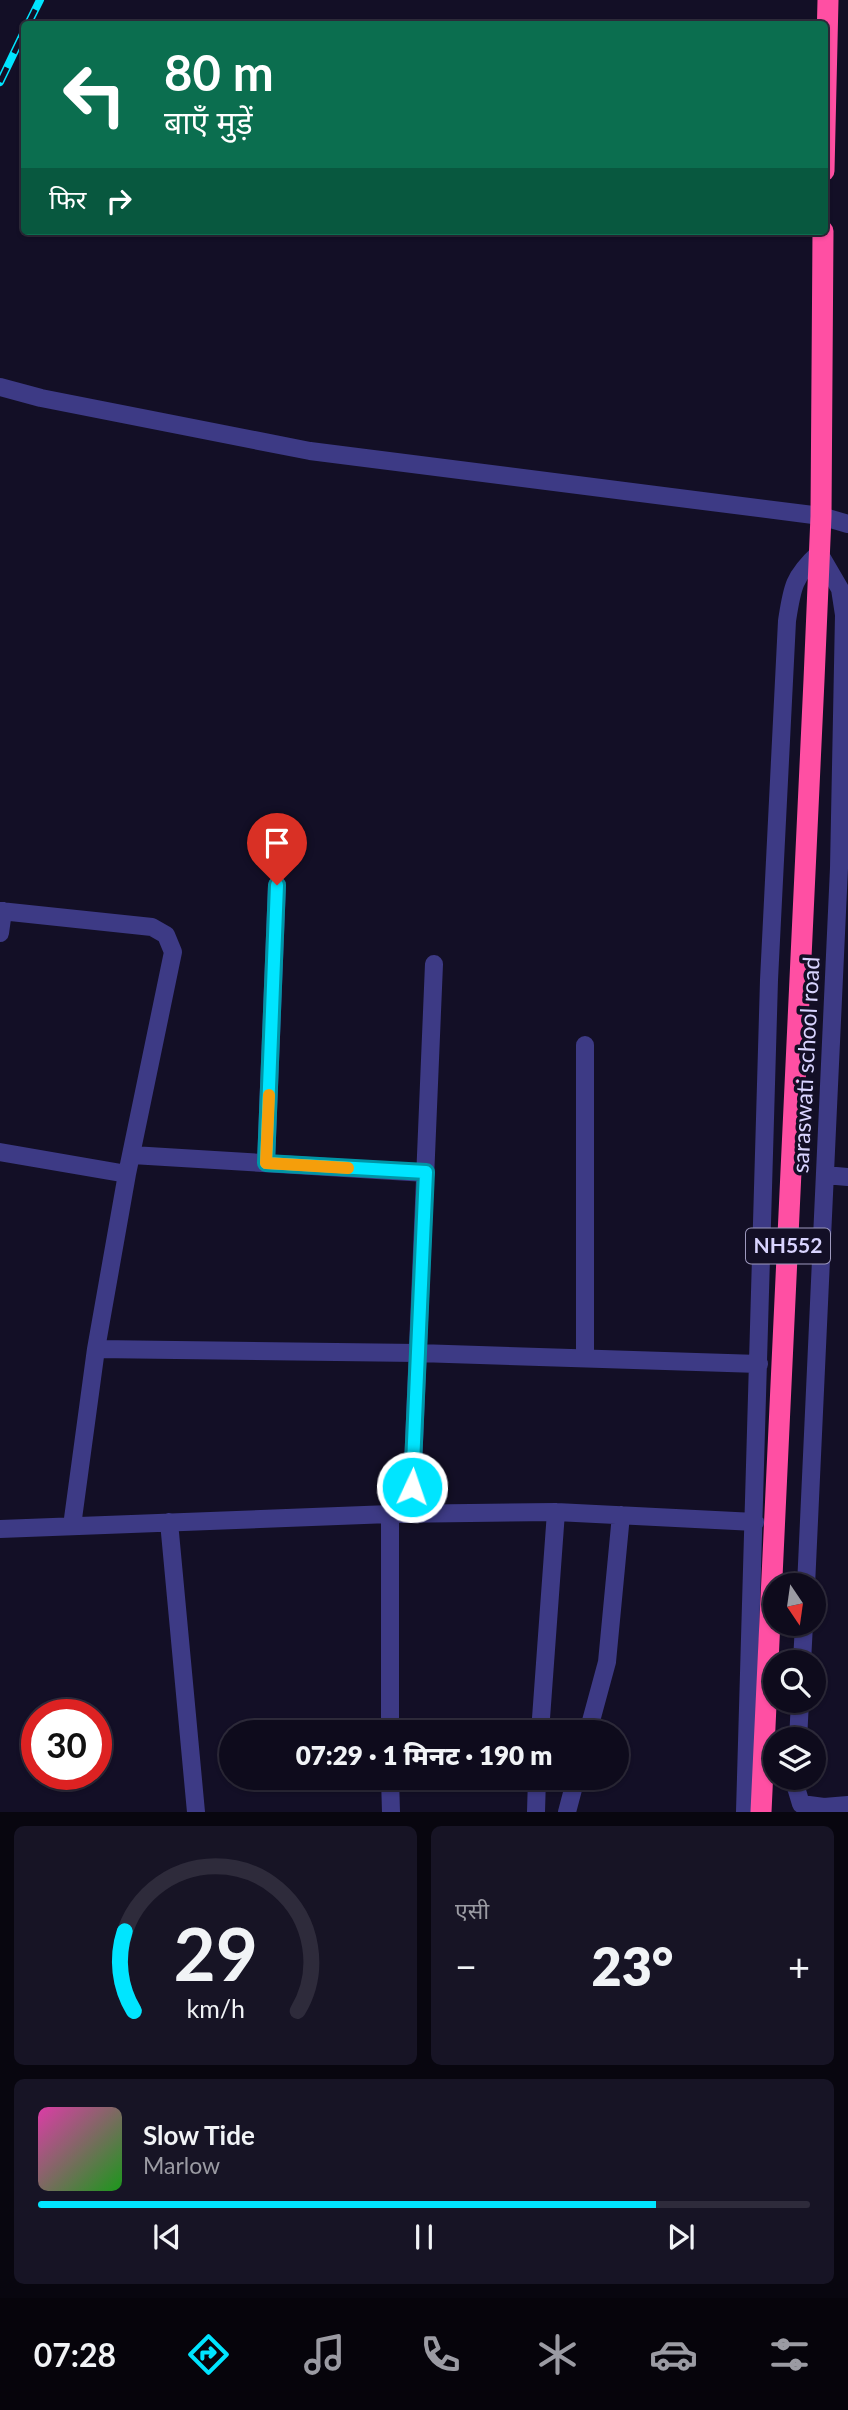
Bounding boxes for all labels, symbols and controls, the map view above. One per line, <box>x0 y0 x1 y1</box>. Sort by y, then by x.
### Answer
text: 80 m <box>164 43 274 101</box>
icon: left <box>49 49 140 140</box>
text: बाएँ मुड़ें <box>164 102 253 141</box>
icon: right <box>100 182 138 220</box>
text: फिर <box>49 183 86 215</box>
pin <box>247 813 307 885</box>
icon: arrive <box>258 824 296 862</box>
street label: saraswati school road <box>785 956 825 1174</box>
road number: NH552 <box>746 1228 830 1264</box>
position arrow <box>375 1450 449 1524</box>
north arrow <box>763 1573 826 1636</box>
map controls <box>763 1573 826 1790</box>
button: search <box>763 1650 826 1713</box>
speed limit sign: 30 <box>21 1699 112 1790</box>
button: layers <box>763 1727 826 1790</box>
text: 07:29 · 1 मिनट · 190 m <box>296 1739 552 1771</box>
text: एसी <box>455 1896 489 1924</box>
text: 29 <box>173 1910 258 1998</box>
text: 23° <box>592 1935 673 1997</box>
text: − <box>455 1943 477 1989</box>
text: + <box>788 1943 810 1989</box>
text: km/h <box>186 1993 245 2023</box>
text: Slow Tide <box>143 2119 255 2151</box>
text: Marlow <box>143 2151 220 2179</box>
icon: previous <box>148 2218 186 2256</box>
icon: pause <box>405 2218 443 2256</box>
icon: next <box>662 2218 700 2256</box>
icon: directions <box>184 2330 233 2379</box>
icon: music <box>300 2330 349 2379</box>
icon: phone <box>416 2330 465 2379</box>
icon: climate <box>533 2330 582 2379</box>
icon: car <box>649 2330 698 2379</box>
icon: filters <box>765 2330 814 2379</box>
text: 07:28 <box>34 2335 116 2374</box>

